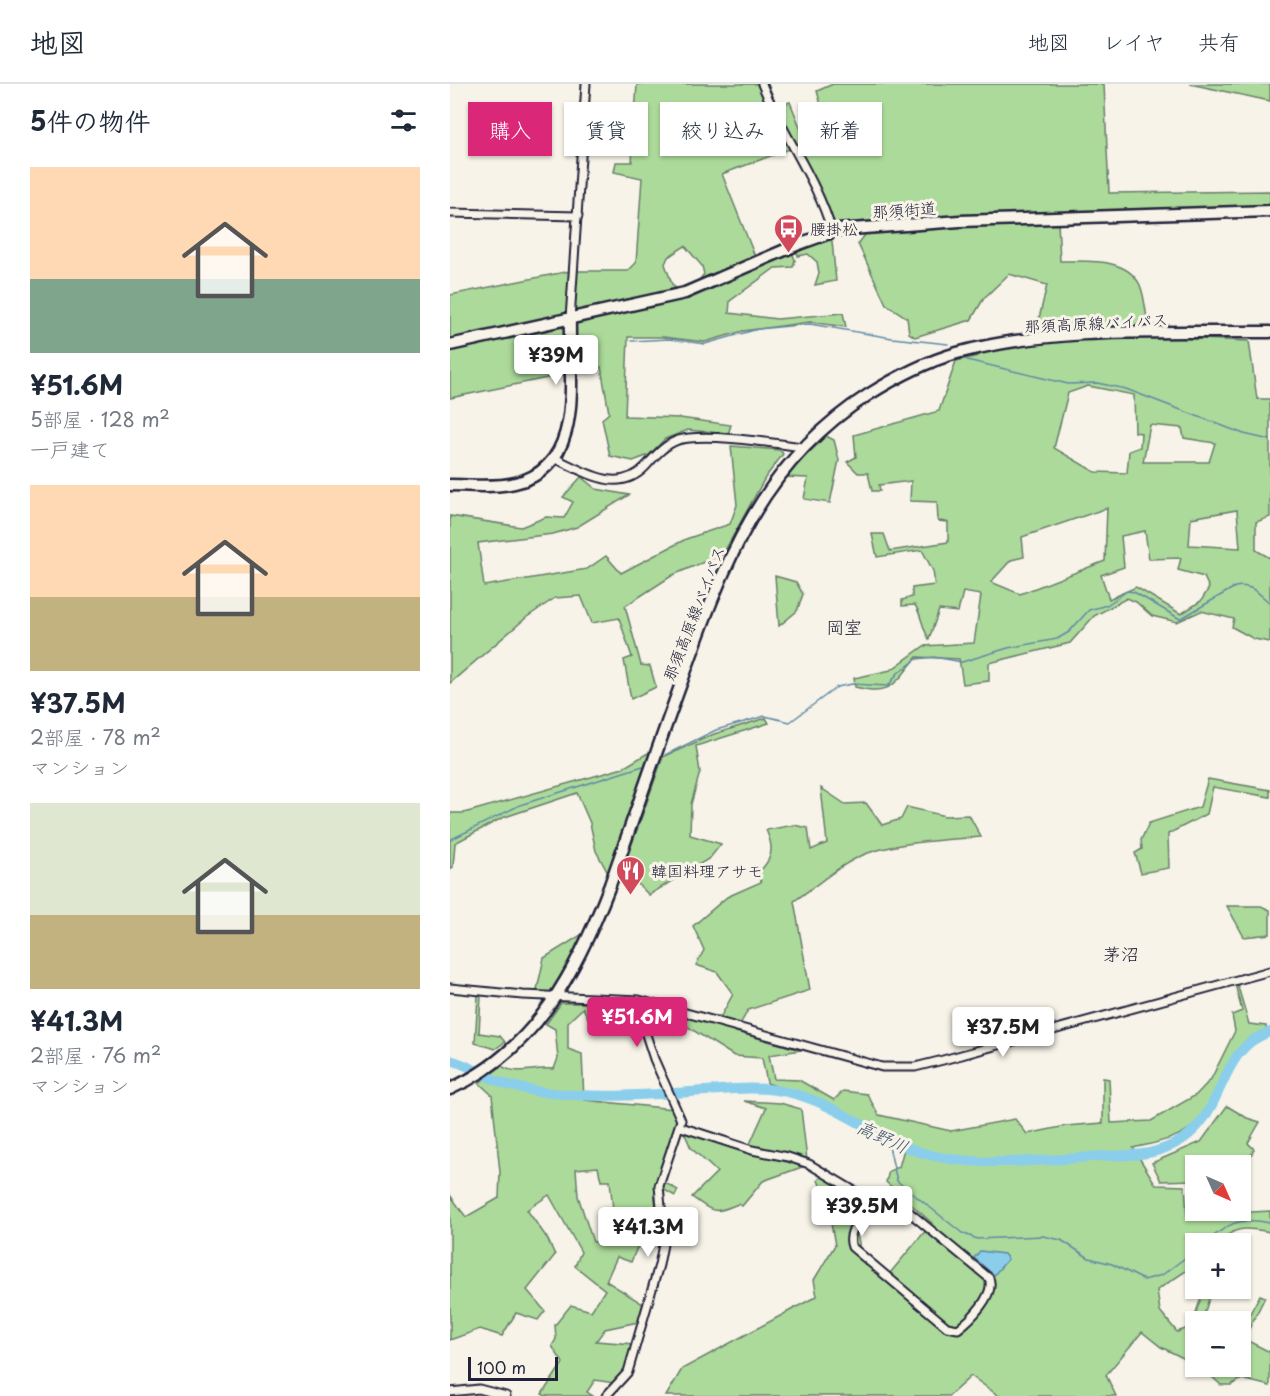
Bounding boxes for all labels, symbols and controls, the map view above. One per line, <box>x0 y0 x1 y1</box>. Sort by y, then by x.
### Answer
text: 地図 <box>30 20 86 63</box>
text: 地図 <box>1028 25 1070 57</box>
text: レイヤ <box>1103 25 1165 57</box>
text: 共有 <box>1198 25 1240 57</box>
text: 5件の物件 <box>30 101 151 140</box>
chip: 購入 <box>468 102 552 156</box>
chip: 賃貸 <box>564 102 648 156</box>
chip: 絞り込み <box>660 102 786 156</box>
chip: 新着 <box>798 102 882 156</box>
icon: filters <box>387 104 420 137</box>
street label: 那須街道 <box>871 195 937 223</box>
icon: home <box>171 206 279 314</box>
bus stop icon: 腰掛松 <box>773 212 805 254</box>
place label: 腰掛松 <box>810 216 858 240</box>
street label: 那須高原線バイパス <box>1024 306 1168 338</box>
pin: ¥39M <box>520 335 592 386</box>
text: ¥39M <box>528 339 584 369</box>
text: ¥51.6M <box>30 365 123 404</box>
text: 5部屋 · 128 m² <box>30 404 170 434</box>
text: 一戸建て <box>30 434 110 464</box>
icon: home <box>171 524 279 632</box>
street label: 那須高原線バイパス <box>656 542 730 684</box>
district label: 岡室 <box>826 613 862 640</box>
text: ¥37.5M <box>30 683 126 722</box>
text: 2部屋 · 78 m² <box>30 722 161 752</box>
text: マンション <box>30 752 129 782</box>
icon: home <box>171 842 279 950</box>
restaurant icon: 韓国料理アサモ <box>614 854 646 896</box>
place label: 韓国料理アサモ <box>651 858 763 882</box>
district label: 茅沼 <box>1103 940 1139 967</box>
pin: ¥51.6M <box>588 997 686 1048</box>
text: ¥41.3M <box>30 1001 123 1040</box>
text: ¥51.6M <box>601 1001 673 1031</box>
pin: ¥37.5M <box>954 1007 1052 1058</box>
text: ¥37.5M <box>966 1011 1040 1041</box>
text: 2部屋 · 76 m² <box>30 1040 161 1070</box>
text: マンション <box>30 1070 129 1100</box>
water label: 高野川 <box>853 1112 913 1160</box>
north arrow <box>1185 1155 1251 1221</box>
map controls <box>1185 1155 1251 1377</box>
pin: ¥39.5M <box>813 1186 911 1237</box>
text: ¥39.5M <box>825 1190 899 1220</box>
pin: ¥41.3M <box>599 1207 697 1258</box>
text: ¥41.3M <box>612 1211 684 1241</box>
button: + <box>1185 1233 1251 1299</box>
button: − <box>1185 1311 1251 1377</box>
scale bar <box>468 1354 558 1382</box>
text: 100 m <box>477 1355 526 1379</box>

